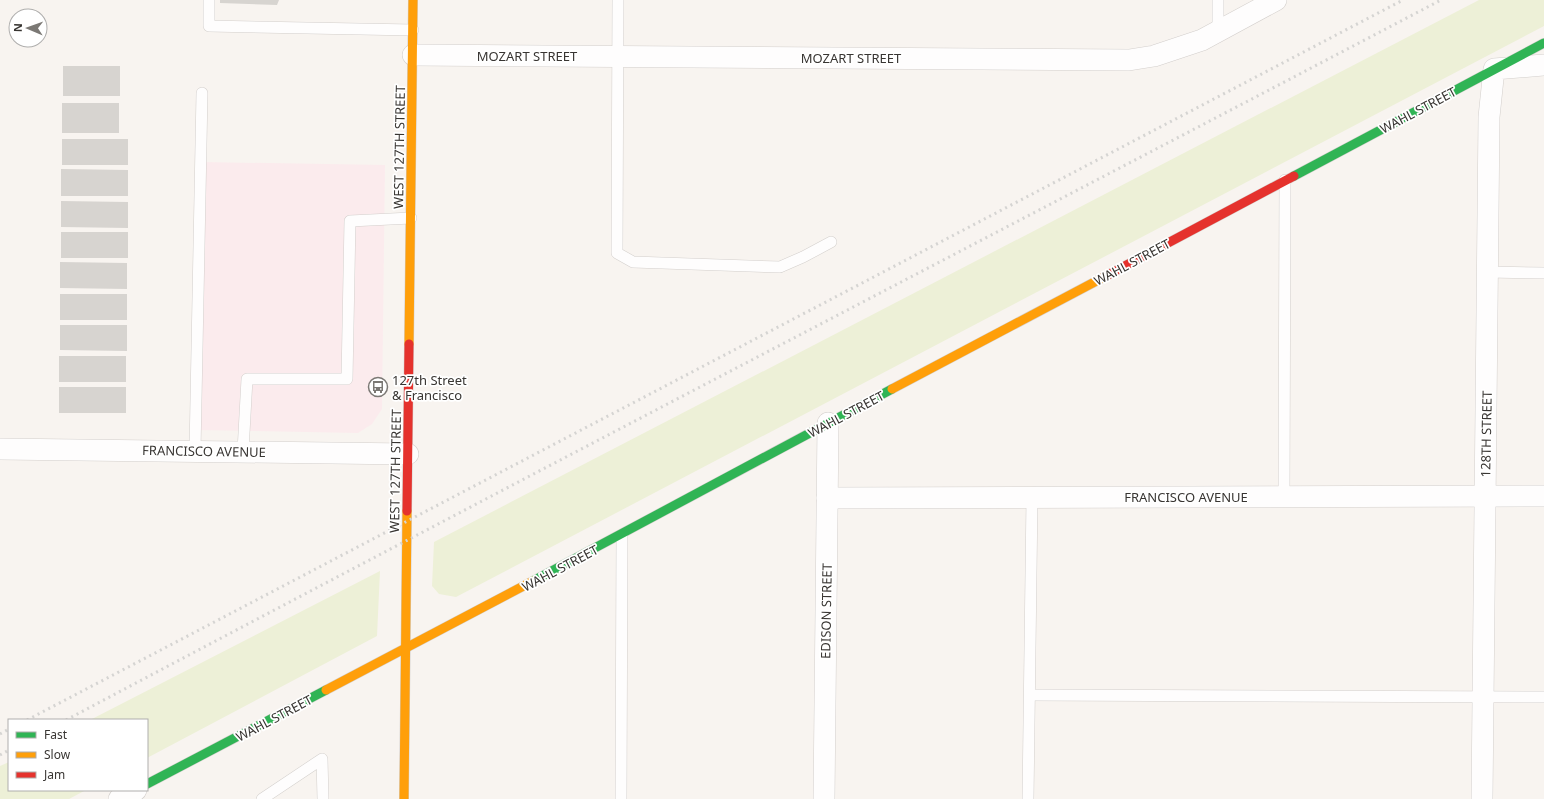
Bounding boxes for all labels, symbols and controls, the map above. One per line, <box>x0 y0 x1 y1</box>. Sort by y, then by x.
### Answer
north arrow <box>8 8 48 48</box>
text: N <box>10 23 25 32</box>
street label: MOZART STREET <box>477 47 578 65</box>
street label: MOZART STREET <box>801 49 902 67</box>
street label: WAHL STREET <box>1377 82 1460 138</box>
street label: WEST 127TH STREET <box>389 84 409 209</box>
street label: WAHL STREET <box>1091 234 1174 290</box>
place label: 127th Street & Francisco <box>392 371 467 404</box>
bus stop icon: 127th Street & Francisco <box>367 376 389 398</box>
street label: WAHL STREET <box>805 386 888 442</box>
street label: 128TH STREET <box>1476 390 1496 477</box>
street label: WEST 127TH STREET <box>385 408 405 533</box>
street label: FRANCISCO AVENUE <box>142 441 266 461</box>
street label: FRANCISCO AVENUE <box>1124 488 1248 506</box>
street label: WAHL STREET <box>519 540 602 596</box>
street label: EDISON STREET <box>816 562 836 659</box>
street label: WAHL STREET <box>233 690 316 746</box>
legend <box>8 719 148 791</box>
text: Fast <box>44 726 68 743</box>
text: Slow <box>44 746 71 763</box>
text: Jam <box>43 766 65 783</box>

